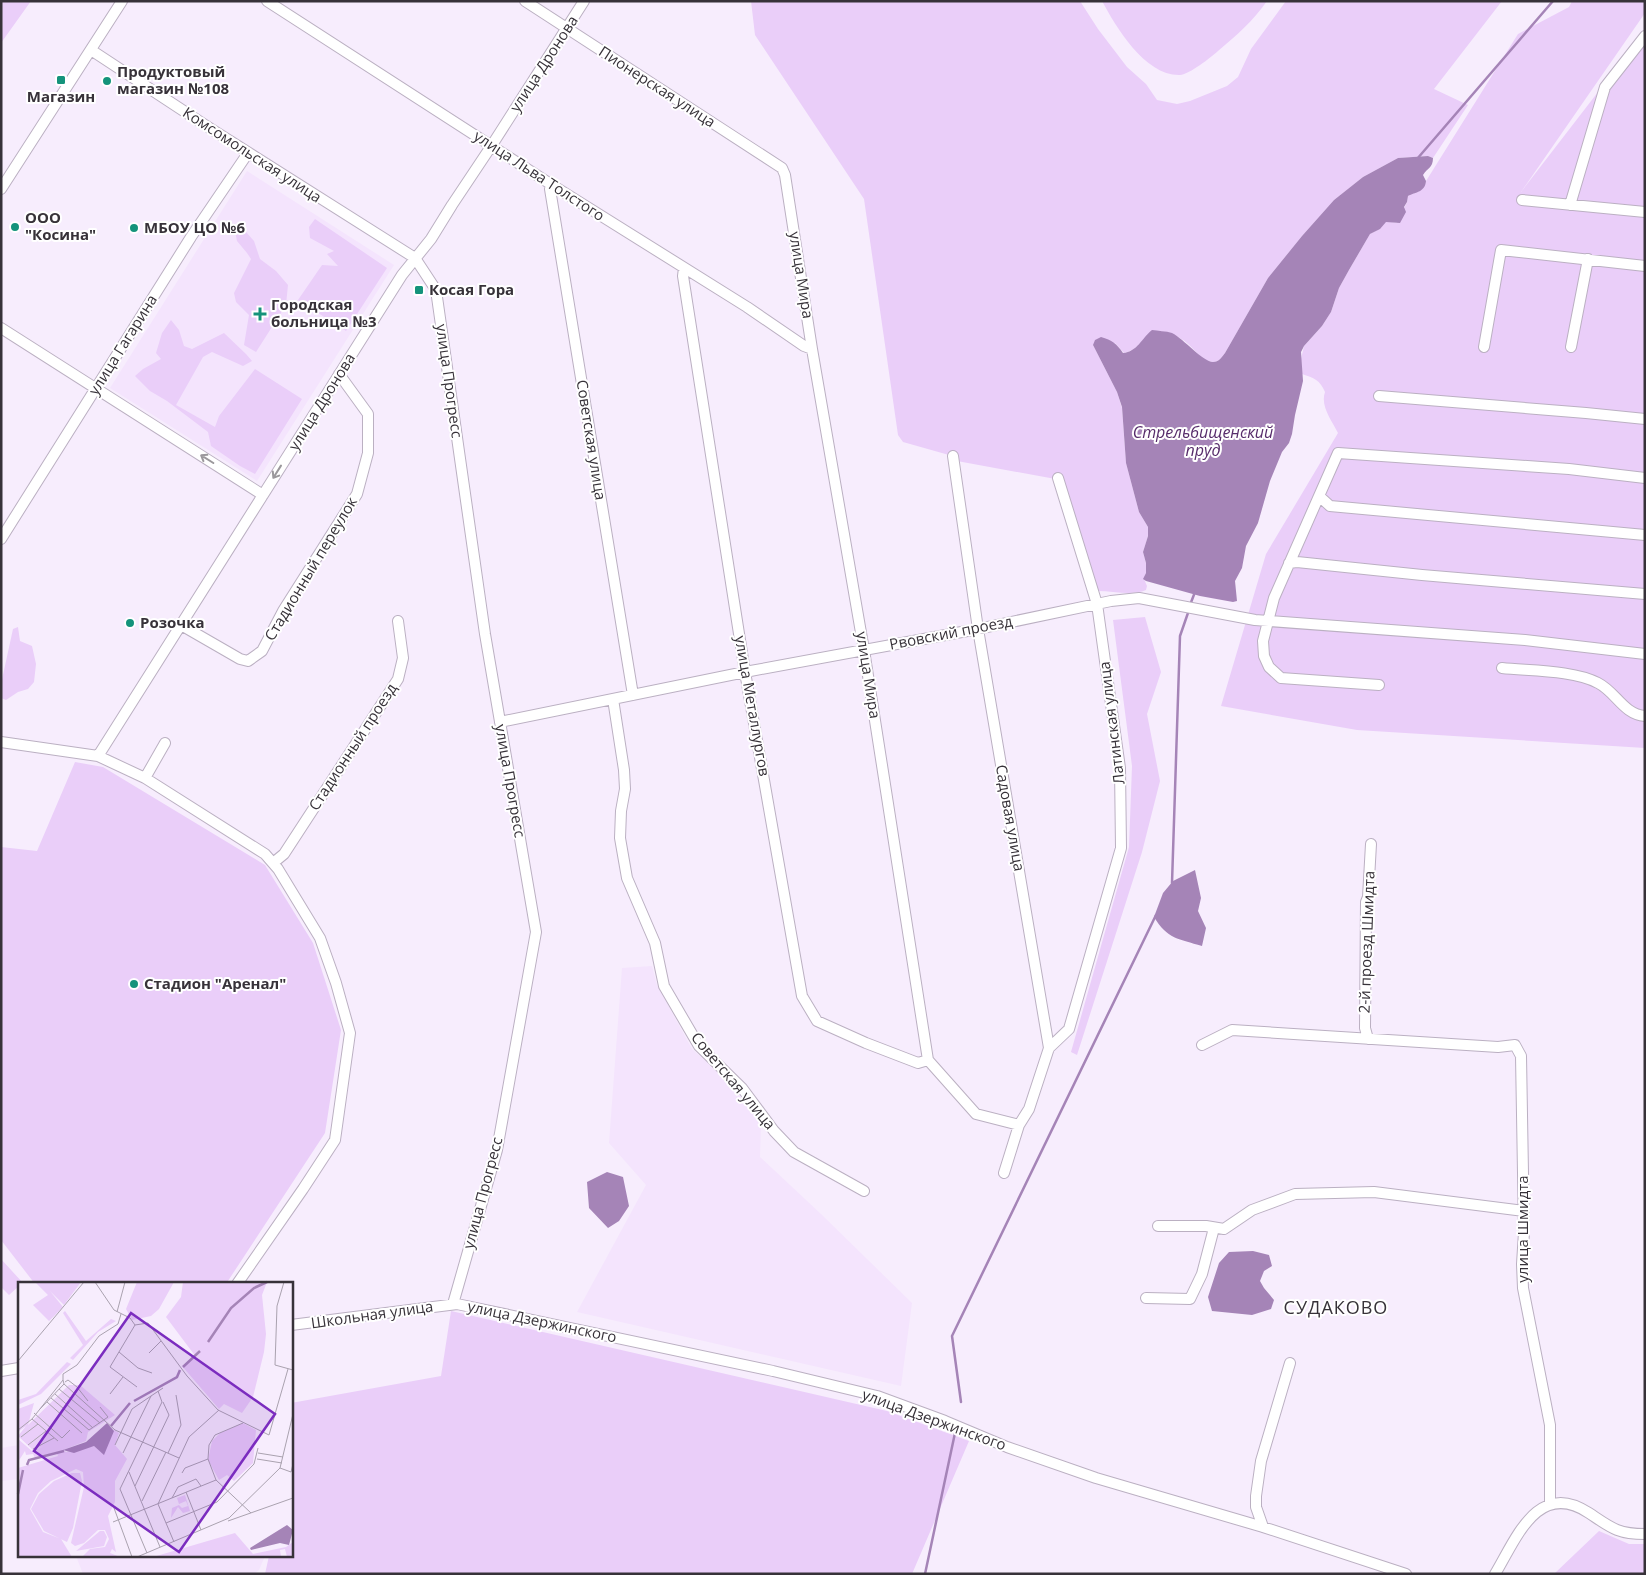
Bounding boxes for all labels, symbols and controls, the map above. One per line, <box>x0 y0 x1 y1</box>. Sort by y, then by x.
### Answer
street label: улица Дронова <box>504 11 582 116</box>
street label: Пионерская улица <box>595 41 720 131</box>
place label: Продуктовый магазин №108 <box>117 61 229 98</box>
marker: Магазин <box>55 74 67 86</box>
marker: Продуктовый магазин №108 <box>101 75 113 87</box>
place label: Магазин <box>27 86 95 106</box>
street label: Комсомольская улица <box>179 102 326 207</box>
street label: улица Льва Толстого <box>470 125 609 225</box>
place label: ООО "Косина" <box>25 207 96 244</box>
place label: МБОУ ЦО №6 <box>144 217 245 237</box>
marker: ООО "Косина" <box>9 221 21 233</box>
marker: МБОУ ЦО №6 <box>128 222 140 234</box>
street label: улица Мира <box>785 230 819 320</box>
place label: Косая Гора <box>429 279 514 299</box>
marker: Косая Гора <box>413 284 425 296</box>
street label: улица Гагарина <box>83 291 161 398</box>
place label: Городская больница №3 <box>271 294 377 331</box>
marker: Городская больница №3 <box>253 307 267 321</box>
street label: улица Прогресс <box>432 323 468 439</box>
street label: улица Дронова <box>283 349 359 454</box>
street label: Советская улица <box>573 378 611 501</box>
water label: Стрельбищенский пруд <box>1133 421 1273 461</box>
one-way arrow <box>200 454 214 464</box>
one-way arrow <box>272 465 283 479</box>
street label: Стадионный переулок <box>259 493 361 644</box>
street label: Рвовский проезд <box>888 610 1014 654</box>
place label: Розочка <box>140 612 205 632</box>
marker: Розочка <box>124 617 136 629</box>
street label: улица Мира <box>852 630 886 720</box>
street label: улица Металлургов <box>731 634 775 778</box>
street label: Латинская улица <box>1094 660 1128 786</box>
street label: Стадионный проезд <box>304 679 401 814</box>
street label: улица Прогресс <box>491 723 531 839</box>
street label: Садовая улица <box>992 763 1030 873</box>
street label: 2-й проезд Шмидта <box>1354 870 1378 1014</box>
place label: Стадион "Аренал" <box>144 973 286 993</box>
marker: Стадион "Аренал" <box>128 978 140 990</box>
street label: Советская улица <box>687 1027 780 1133</box>
street label: улица Прогресс <box>458 1135 507 1251</box>
street label: улица Шмидта <box>1512 1175 1532 1283</box>
inset map <box>18 1282 292 1558</box>
street label: улица Дзержинского <box>466 1295 619 1347</box>
district label: СУДАКОВО <box>1284 1295 1388 1319</box>
street label: Школьная улица <box>310 1296 434 1332</box>
street label: улица Дзержинского <box>860 1384 1009 1454</box>

